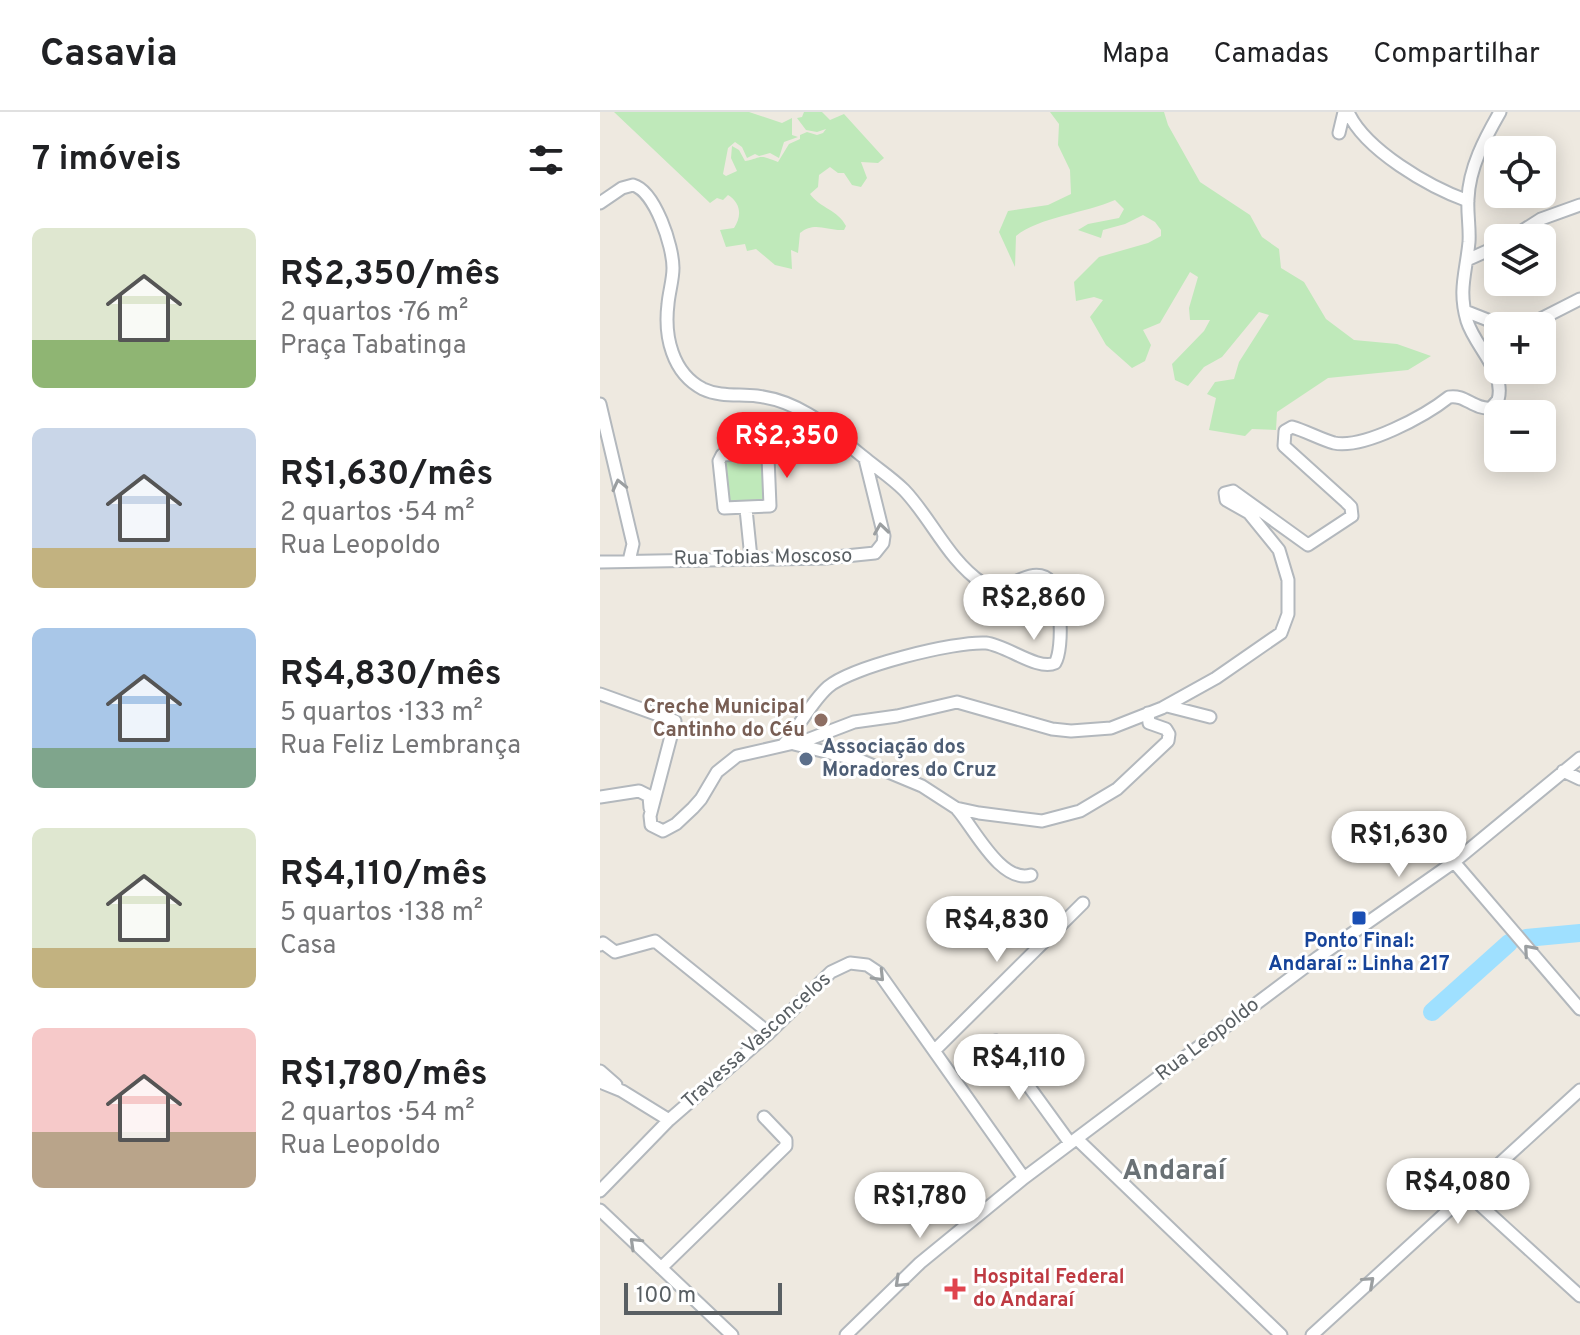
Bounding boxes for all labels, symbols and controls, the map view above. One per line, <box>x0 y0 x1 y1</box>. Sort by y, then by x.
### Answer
text: Casavia <box>40 31 178 80</box>
text: Mapa <box>1102 37 1169 73</box>
text: Camadas <box>1213 37 1329 73</box>
text: Compartilhar <box>1373 37 1540 73</box>
map controls <box>1484 136 1556 472</box>
button: locate <box>1484 136 1556 208</box>
icon: filters <box>524 138 568 182</box>
text: 7 imóveis <box>32 139 181 182</box>
button: layers <box>1484 224 1556 296</box>
text: R$2,350/mês <box>280 254 500 297</box>
icon: home <box>96 260 192 356</box>
text: 2 quartos · 76 m² <box>280 297 469 330</box>
button: + <box>1484 312 1556 384</box>
text: Praça Tabatinga <box>280 330 466 363</box>
button: − <box>1484 400 1556 472</box>
pin: R$2,350 <box>713 412 861 480</box>
text: R$2,350 <box>735 421 839 454</box>
text: R$1,630/mês <box>280 454 493 497</box>
icon: home <box>96 460 192 556</box>
one-way arrow <box>611 478 628 492</box>
text: 2 quartos · 54 m² <box>280 497 475 530</box>
one-way arrow <box>873 523 890 536</box>
text: Rua Leopoldo <box>280 530 440 563</box>
street label: Rua Tobias Moscoso <box>674 543 852 573</box>
pin: R$2,860 <box>960 574 1108 642</box>
text: R$2,860 <box>981 583 1087 616</box>
text: R$4,830/mês <box>280 654 502 697</box>
icon: home <box>96 660 192 756</box>
place label: Creche Municipal Cantinho do Céu <box>643 695 805 744</box>
text: 5 quartos · 133 m² <box>280 697 483 730</box>
marker: Creche Municipal Cantinho do Céu <box>812 711 830 729</box>
text: Rua Feliz Lembrança <box>280 730 521 763</box>
place label: Associação dos Moradores do Cruz <box>822 735 997 784</box>
marker: Associação dos Moradores do Cruz <box>797 750 815 768</box>
pin: R$1,630 <box>1325 811 1473 879</box>
text: R$1,630 <box>1349 820 1449 853</box>
text: R$4,110/mês <box>280 854 487 897</box>
icon: home <box>96 860 192 956</box>
pin: R$4,830 <box>923 896 1071 964</box>
text: 5 quartos · 138 m² <box>280 897 483 930</box>
text: R$4,830 <box>944 905 1050 938</box>
marker: Ponto Final: Andaraí :: Linha 217 <box>1350 909 1368 927</box>
place label: Ponto Final: Andaraí :: Linha 217 <box>1268 929 1450 978</box>
text: Casa <box>280 930 336 963</box>
one-way arrow <box>1524 945 1539 959</box>
street label: Travessa Vasconcelos <box>677 967 837 1115</box>
one-way arrow <box>869 967 884 981</box>
street label: Rua Leopoldo <box>1151 992 1265 1088</box>
pin: R$4,110 <box>945 1034 1093 1102</box>
text: R$4,110 <box>972 1043 1066 1076</box>
text: R$1,780/mês <box>280 1054 488 1097</box>
icon: home <box>96 1060 192 1156</box>
text: 2 quartos · 54 m² <box>280 1097 475 1130</box>
text: Rua Leopoldo <box>280 1130 440 1163</box>
district label: Andaraí <box>1122 1154 1228 1190</box>
pin: R$4,080 <box>1384 1158 1532 1226</box>
text: R$4,080 <box>1405 1167 1511 1200</box>
pin: R$1,780 <box>846 1172 994 1240</box>
text: R$1,780 <box>873 1181 967 1214</box>
one-way arrow <box>629 1238 644 1252</box>
place label: Hospital Federal do Andaraí <box>973 1265 1125 1314</box>
one-way arrow <box>895 1273 909 1288</box>
marker: Hospital Federal do Andaraí <box>944 1278 966 1300</box>
one-way arrow <box>1360 1278 1375 1292</box>
scale bar <box>624 1279 782 1315</box>
text: 100 m <box>636 1283 696 1310</box>

